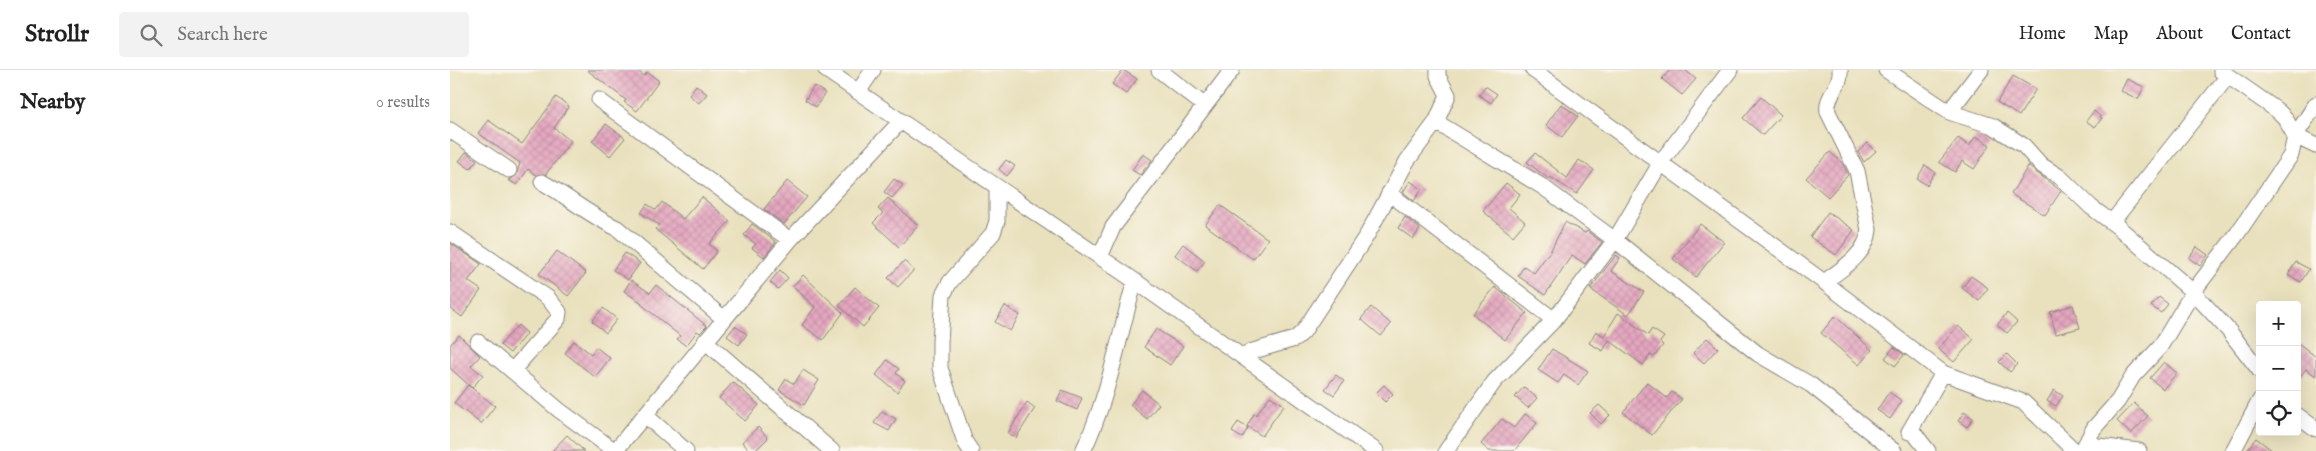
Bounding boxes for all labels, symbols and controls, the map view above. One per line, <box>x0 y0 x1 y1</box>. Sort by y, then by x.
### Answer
search box <box>119 12 469 57</box>
text: Strollr <box>25 19 89 50</box>
icon: search <box>137 21 165 49</box>
text: Search here <box>177 23 268 47</box>
text: Home <box>2019 23 2066 46</box>
text: Map <box>2094 23 2128 46</box>
text: About <box>2156 23 2203 46</box>
text: Contact <box>2231 23 2291 46</box>
text: Nearby <box>20 89 85 116</box>
text: 0 results <box>376 93 430 113</box>
map controls <box>2256 301 2301 436</box>
button: + <box>2256 301 2301 346</box>
button: − <box>2256 346 2301 391</box>
button: locate <box>2256 391 2301 436</box>

